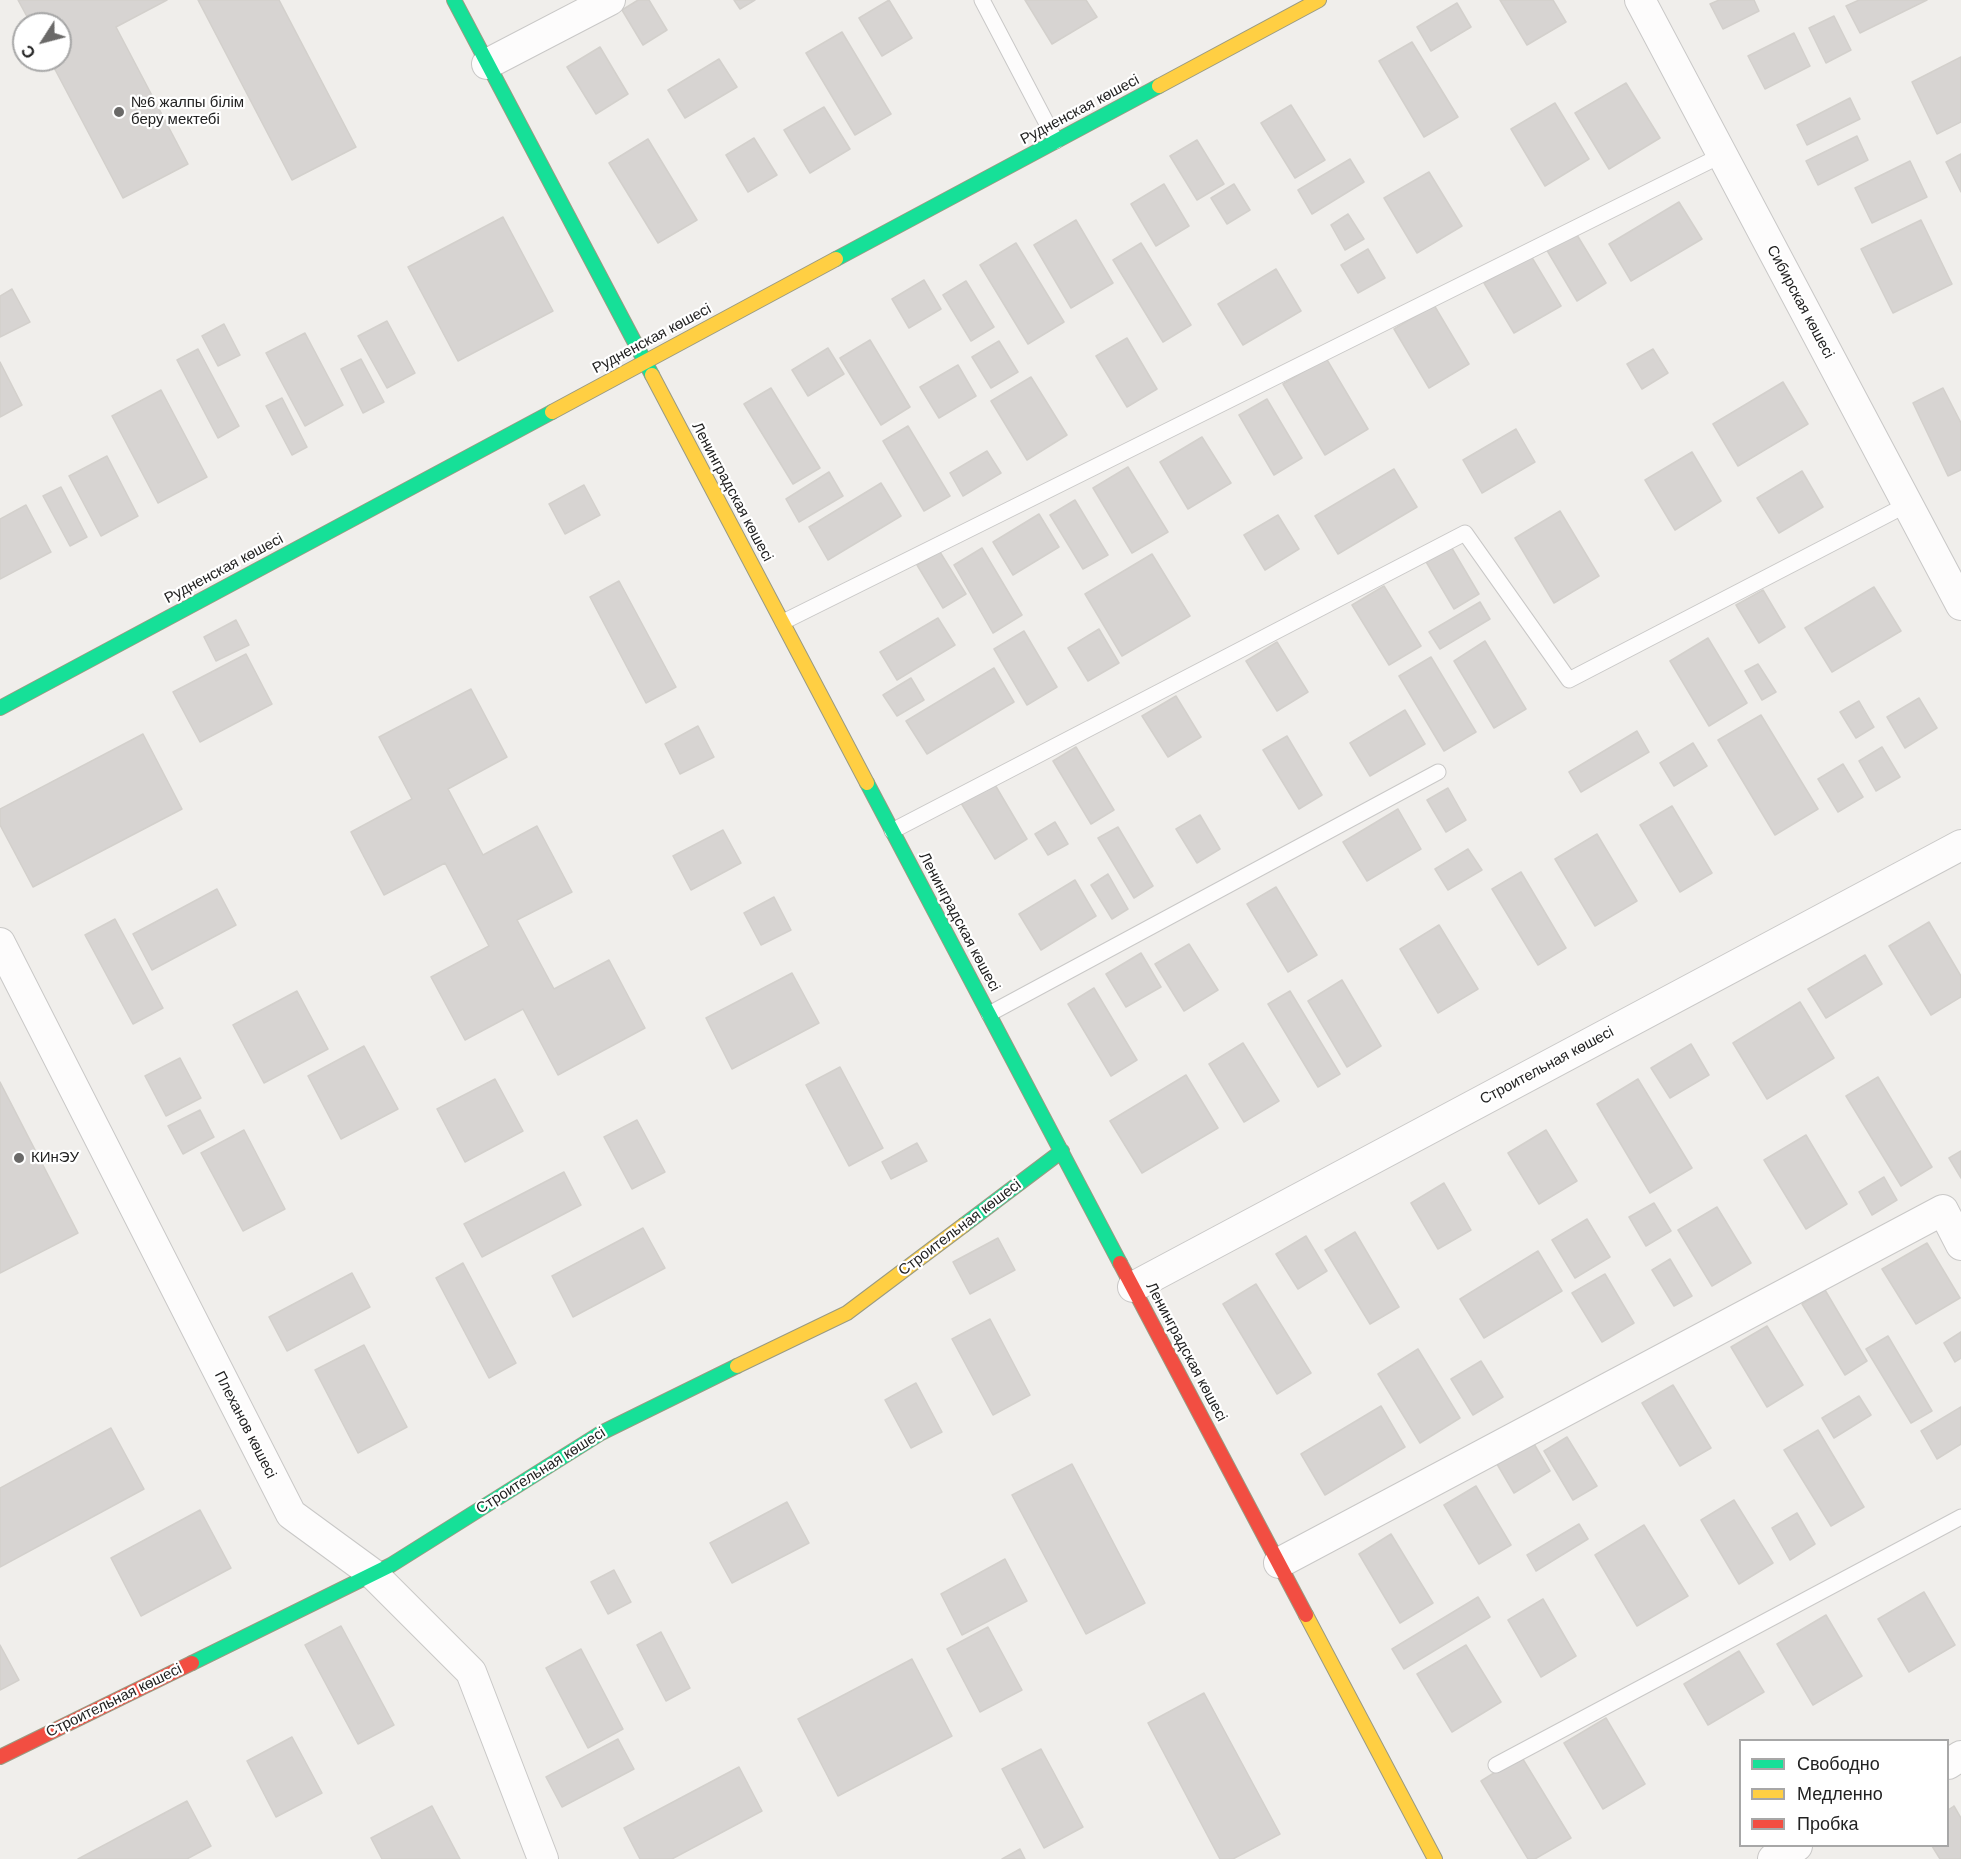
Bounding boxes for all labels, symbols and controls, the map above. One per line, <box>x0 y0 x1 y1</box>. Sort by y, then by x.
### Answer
north arrow <box>12 12 72 72</box>
text: С <box>18 42 39 61</box>
street label: Рудненская көшесі <box>1018 71 1142 149</box>
place label: №6 жалпы білім беру мектебі <box>131 94 244 129</box>
marker: №6 жалпы білім беру мектебі <box>112 105 126 119</box>
street label: Сибирская көшесі <box>1763 242 1837 362</box>
street label: Рудненская көшесі <box>590 300 714 378</box>
street label: Ленинградская көшесі <box>688 419 776 565</box>
street label: Рудненская көшесі <box>162 530 286 608</box>
street label: Ленинградская көшесі <box>915 849 1003 995</box>
street label: Строительная көшесі <box>1477 1023 1617 1109</box>
place label: КИнЭУ <box>31 1149 79 1167</box>
marker: КИнЭУ <box>12 1151 26 1165</box>
street label: Строительная көшесі <box>895 1176 1025 1280</box>
street label: Ленинградская көшесі <box>1142 1279 1230 1425</box>
street label: Плеханов көшесі <box>210 1368 280 1482</box>
street label: Строительная көшесі <box>473 1424 609 1518</box>
street label: Строительная көшесі <box>43 1660 185 1742</box>
legend <box>1739 1739 1949 1847</box>
text: Свободно <box>1797 1754 1880 1774</box>
text: Медленно <box>1797 1784 1883 1804</box>
text: Пробка <box>1797 1814 1859 1834</box>

